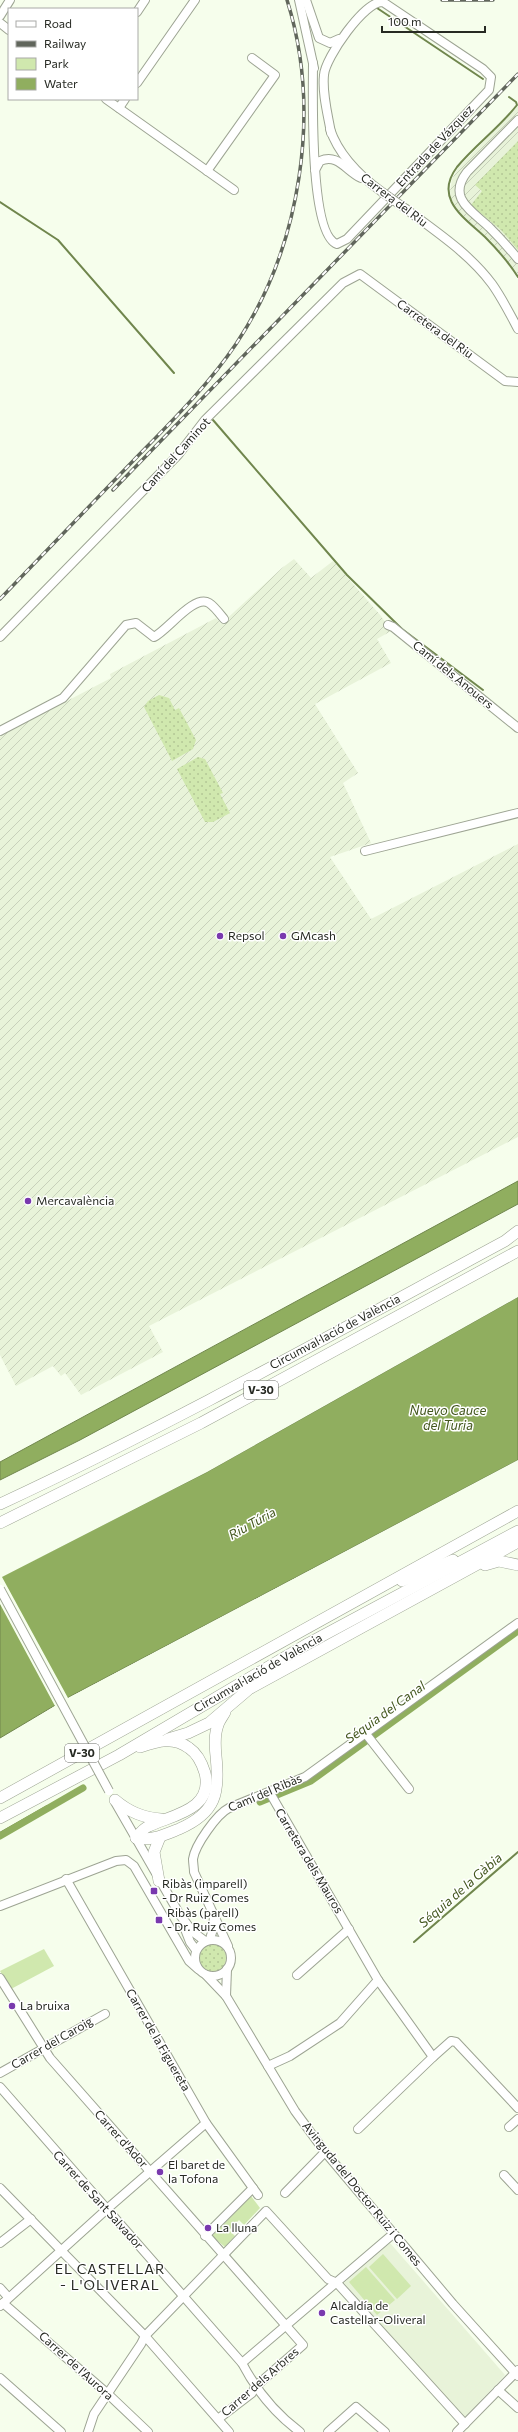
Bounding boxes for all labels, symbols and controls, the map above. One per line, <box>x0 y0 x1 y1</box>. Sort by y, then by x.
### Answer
legend <box>8 8 138 100</box>
scale bar <box>382 8 485 34</box>
text: 100 m <box>388 14 422 28</box>
text: Road <box>44 16 72 30</box>
text: Railway <box>44 36 86 50</box>
text: Park <box>44 56 70 70</box>
text: Water <box>44 76 78 90</box>
street label: Entrada de Vázquez <box>393 101 476 189</box>
street label: Carrera del Riu <box>358 170 431 229</box>
street label: Carretera del Riu <box>395 296 476 361</box>
street label: Camí del Caminot <box>138 414 213 495</box>
street label: Camí dels Anouers <box>410 637 497 711</box>
place label: Repsol <box>228 928 265 942</box>
place label: GMcash <box>291 928 336 942</box>
marker: Repsol <box>215 931 225 941</box>
marker: GMcash <box>278 931 288 941</box>
place label: Mercavalència <box>36 1193 114 1207</box>
marker: Mercavalència <box>23 1196 33 1206</box>
street label: Circumval·lació de València <box>267 1291 402 1372</box>
road number: V-30 <box>244 1381 278 1399</box>
water label: Nuevo Cauce del Turia <box>410 1402 487 1433</box>
water label: Riu Túria <box>226 1503 279 1543</box>
street label: Circumval·lació de València <box>191 1630 324 1715</box>
water label: Séquia del Canal <box>342 1677 429 1747</box>
road number: V-30 <box>65 1744 99 1762</box>
street label: Camí del Ribàs <box>226 1770 304 1814</box>
street label: Carretera dels Mauros <box>273 1805 347 1916</box>
water label: Séquia de la Gàbia <box>415 1849 505 1931</box>
place label: Ribàs (imparell) - Dr Ruiz Comes <box>162 1876 249 1904</box>
marker: Ribàs (imparell) - Dr Ruiz Comes <box>149 1886 159 1896</box>
place label: Ribàs (parell) - Dr. Ruiz Comes <box>167 1905 256 1933</box>
marker: Ribàs (parell) - Dr. Ruiz Comes <box>154 1915 164 1925</box>
street label: Carrer de la Figuereta <box>124 1986 194 2093</box>
place label: La bruixa <box>20 1998 70 2012</box>
marker: La bruixa <box>7 2001 17 2011</box>
street label: Carrer del Caroig <box>8 2013 95 2071</box>
street label: Carrer d'Ador <box>92 2107 151 2170</box>
street label: Avinguda del Doctor Ruiz i Comes <box>300 2118 425 2268</box>
street label: Carrer de Sant Salvador <box>51 2147 147 2252</box>
place label: El baret de la Tofona <box>168 2157 225 2185</box>
marker: El baret de la Tofona <box>155 2167 165 2177</box>
place label: La lluna <box>216 2220 257 2234</box>
marker: La lluna <box>203 2223 213 2233</box>
district label: EL CASTELLAR - L'OLIVERAL <box>55 2260 165 2293</box>
place label: Alcaldía de Castellar-Oliveral <box>330 2298 426 2326</box>
marker: Alcaldía de Castellar-Oliveral <box>317 2308 327 2318</box>
street label: Carrer de l'Aurora <box>37 2328 117 2402</box>
street label: Carrer dels Arbres <box>218 2344 301 2419</box>

